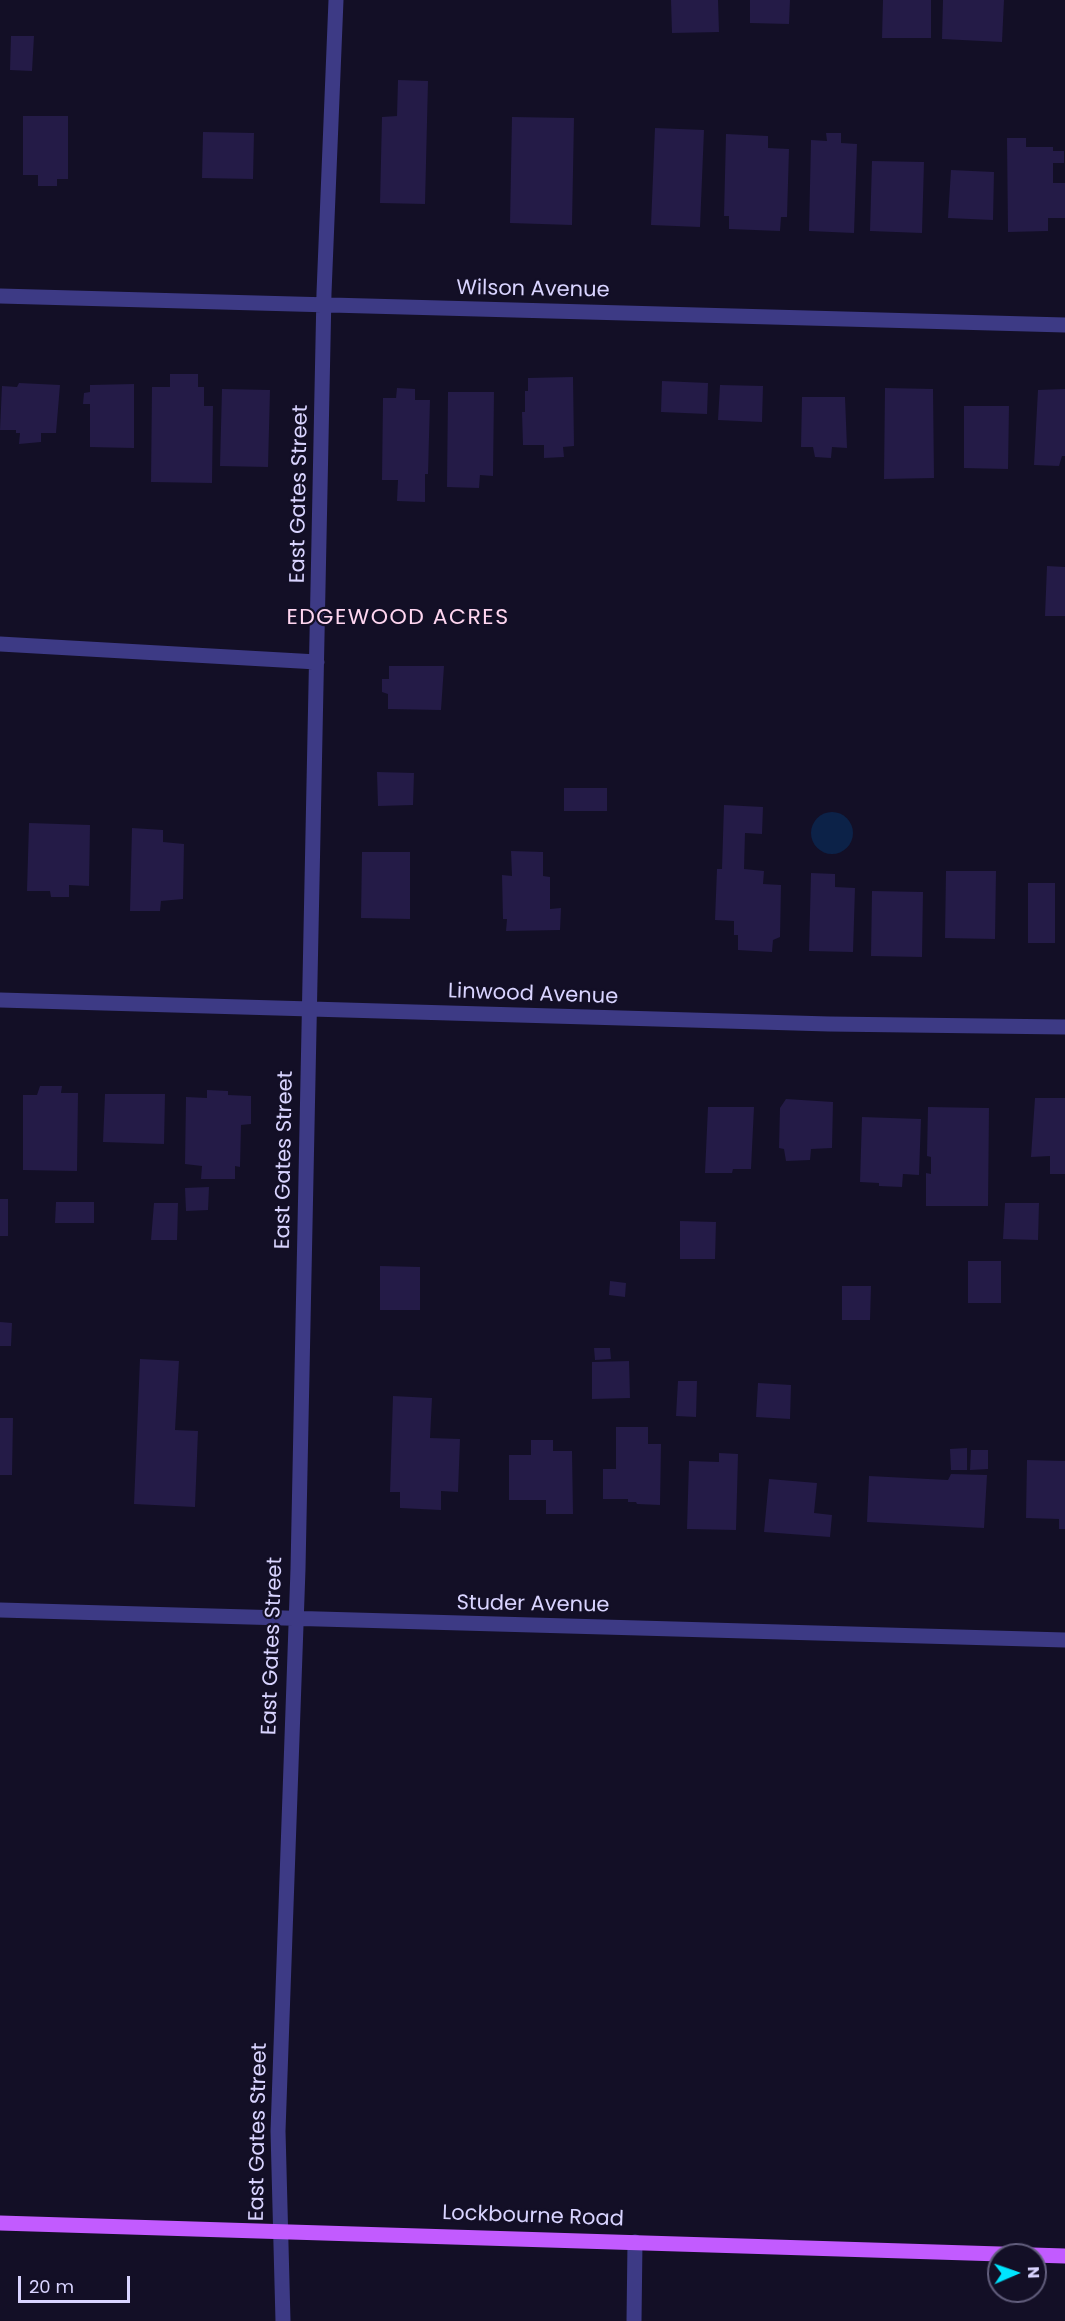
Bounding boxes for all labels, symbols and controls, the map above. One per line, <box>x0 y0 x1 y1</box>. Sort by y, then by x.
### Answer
street label: Wilson Avenue <box>456 276 610 304</box>
street label: East Gates Street <box>286 405 314 583</box>
district label: EDGEWOOD ACRES <box>286 605 510 631</box>
street label: Linwood Avenue <box>447 979 619 1011</box>
street label: East Gates Street <box>271 1071 299 1249</box>
street label: East Gates Street <box>257 1556 289 1736</box>
street label: Studer Avenue <box>456 1591 610 1619</box>
street label: East Gates Street <box>245 2043 273 2221</box>
street label: Lockbourne Road <box>442 2201 624 2233</box>
north arrow <box>987 2243 1047 2303</box>
scale bar <box>21 2264 134 2302</box>
text: N <box>1022 2266 1045 2279</box>
text: 20 m <box>29 2274 74 2299</box>

